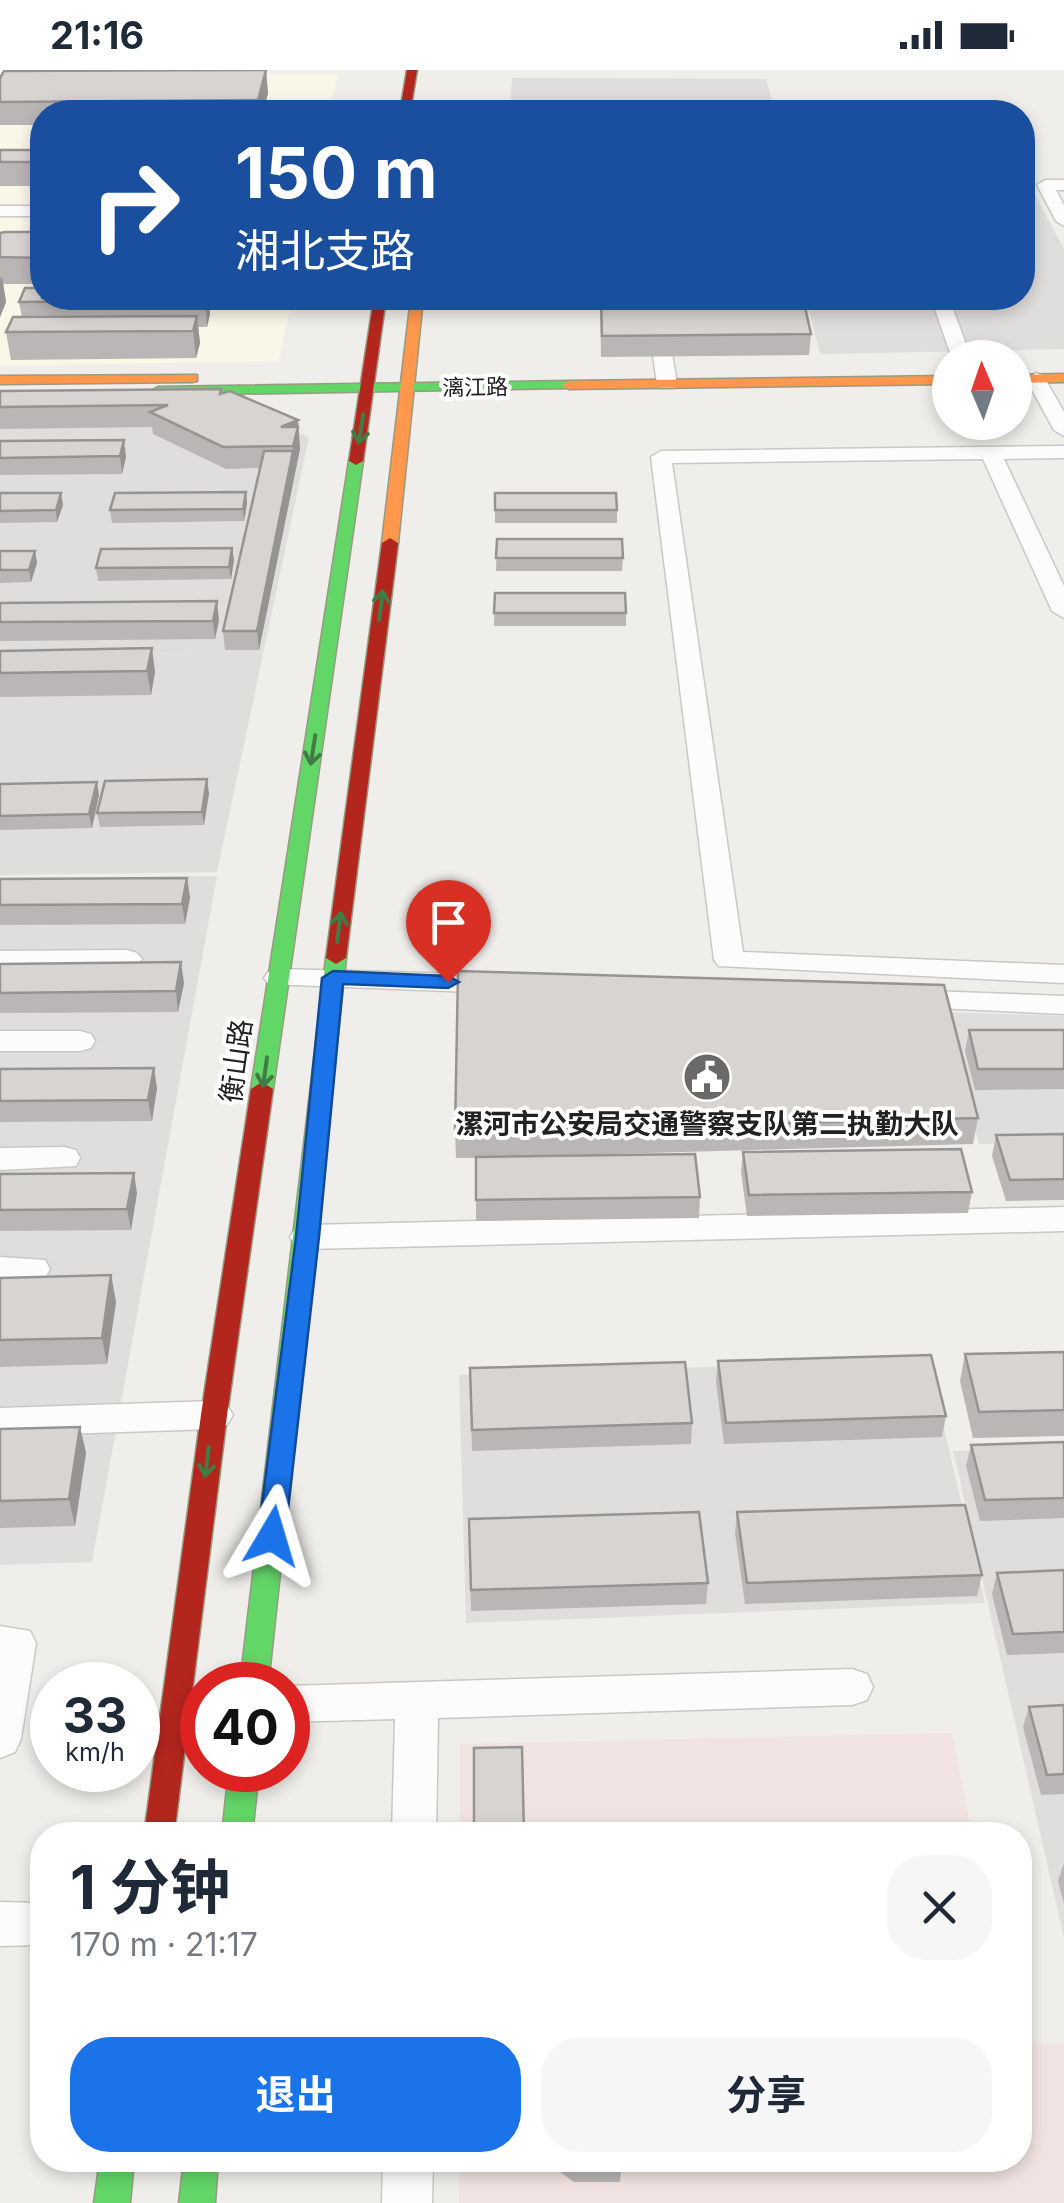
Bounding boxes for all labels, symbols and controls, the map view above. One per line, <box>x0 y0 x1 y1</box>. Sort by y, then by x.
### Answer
text: 21:16 <box>50 12 144 58</box>
text: 150 m <box>235 130 438 215</box>
icon: right <box>70 140 200 270</box>
text: 湘北支路 <box>235 223 415 278</box>
north arrow <box>932 340 1032 440</box>
map controls <box>932 340 1032 440</box>
street label: 漓江路 <box>442 373 508 401</box>
one-way arrow <box>352 412 370 444</box>
one-way arrow <box>373 589 391 622</box>
one-way arrow <box>303 733 322 766</box>
pin <box>406 880 491 983</box>
icon: arrive <box>421 895 476 950</box>
one-way arrow <box>331 912 349 944</box>
street label: 衡山路 <box>213 1017 259 1105</box>
public building icon: 漯河市公安局交通警察支队第二执勤大队 <box>681 1051 733 1103</box>
one-way arrow <box>255 1055 273 1087</box>
place label: 漯河市公安局交通警察支队第二执勤大队 <box>455 1107 959 1141</box>
one-way arrow <box>198 1446 216 1478</box>
position arrow <box>220 1484 324 1588</box>
speed limit sign: 40 <box>180 1662 310 1792</box>
text: 33 <box>63 1685 127 1745</box>
text: km/h <box>65 1737 125 1767</box>
text: 1 分钟 <box>70 1851 230 1923</box>
button: close <box>887 1855 992 1960</box>
text: 170 m · 21:17 <box>70 1925 258 1964</box>
button: 退出 <box>70 2037 521 2152</box>
button: 分享 <box>541 2037 992 2152</box>

